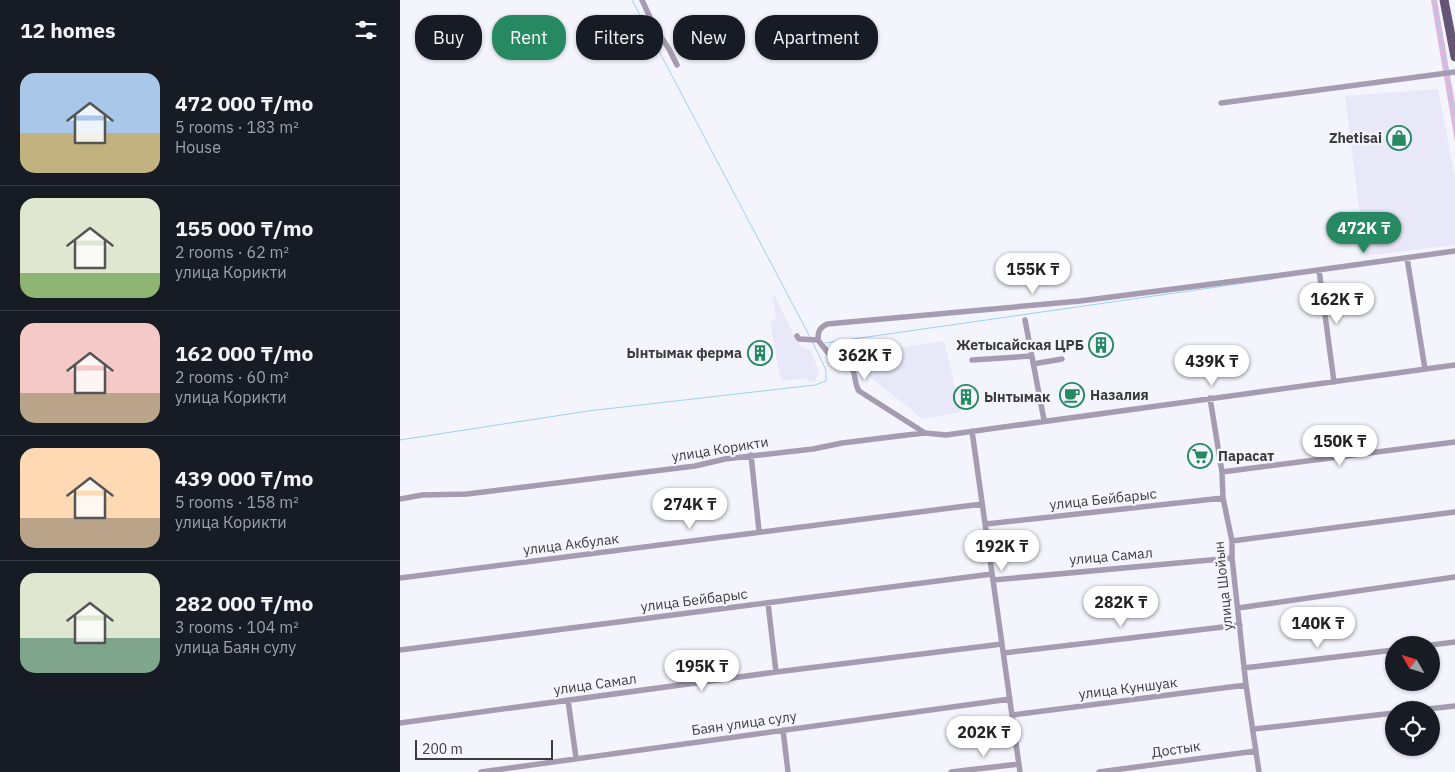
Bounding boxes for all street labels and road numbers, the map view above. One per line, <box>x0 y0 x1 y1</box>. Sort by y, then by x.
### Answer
street label: улица Корикти <box>670 432 770 466</box>
street label: улица Бейбарыс <box>1049 484 1157 514</box>
street label: улица Акбулак <box>522 529 620 559</box>
street label: улица Шойын <box>1209 540 1237 632</box>
street label: улица Самал <box>1069 543 1153 569</box>
street label: улица Бейбарыс <box>640 585 748 615</box>
street label: улица Самал <box>552 669 638 699</box>
street label: улица Куншуак <box>1078 673 1179 703</box>
street label: Баян улица сулу <box>690 707 798 739</box>
street label: Достык <box>1150 737 1202 761</box>

